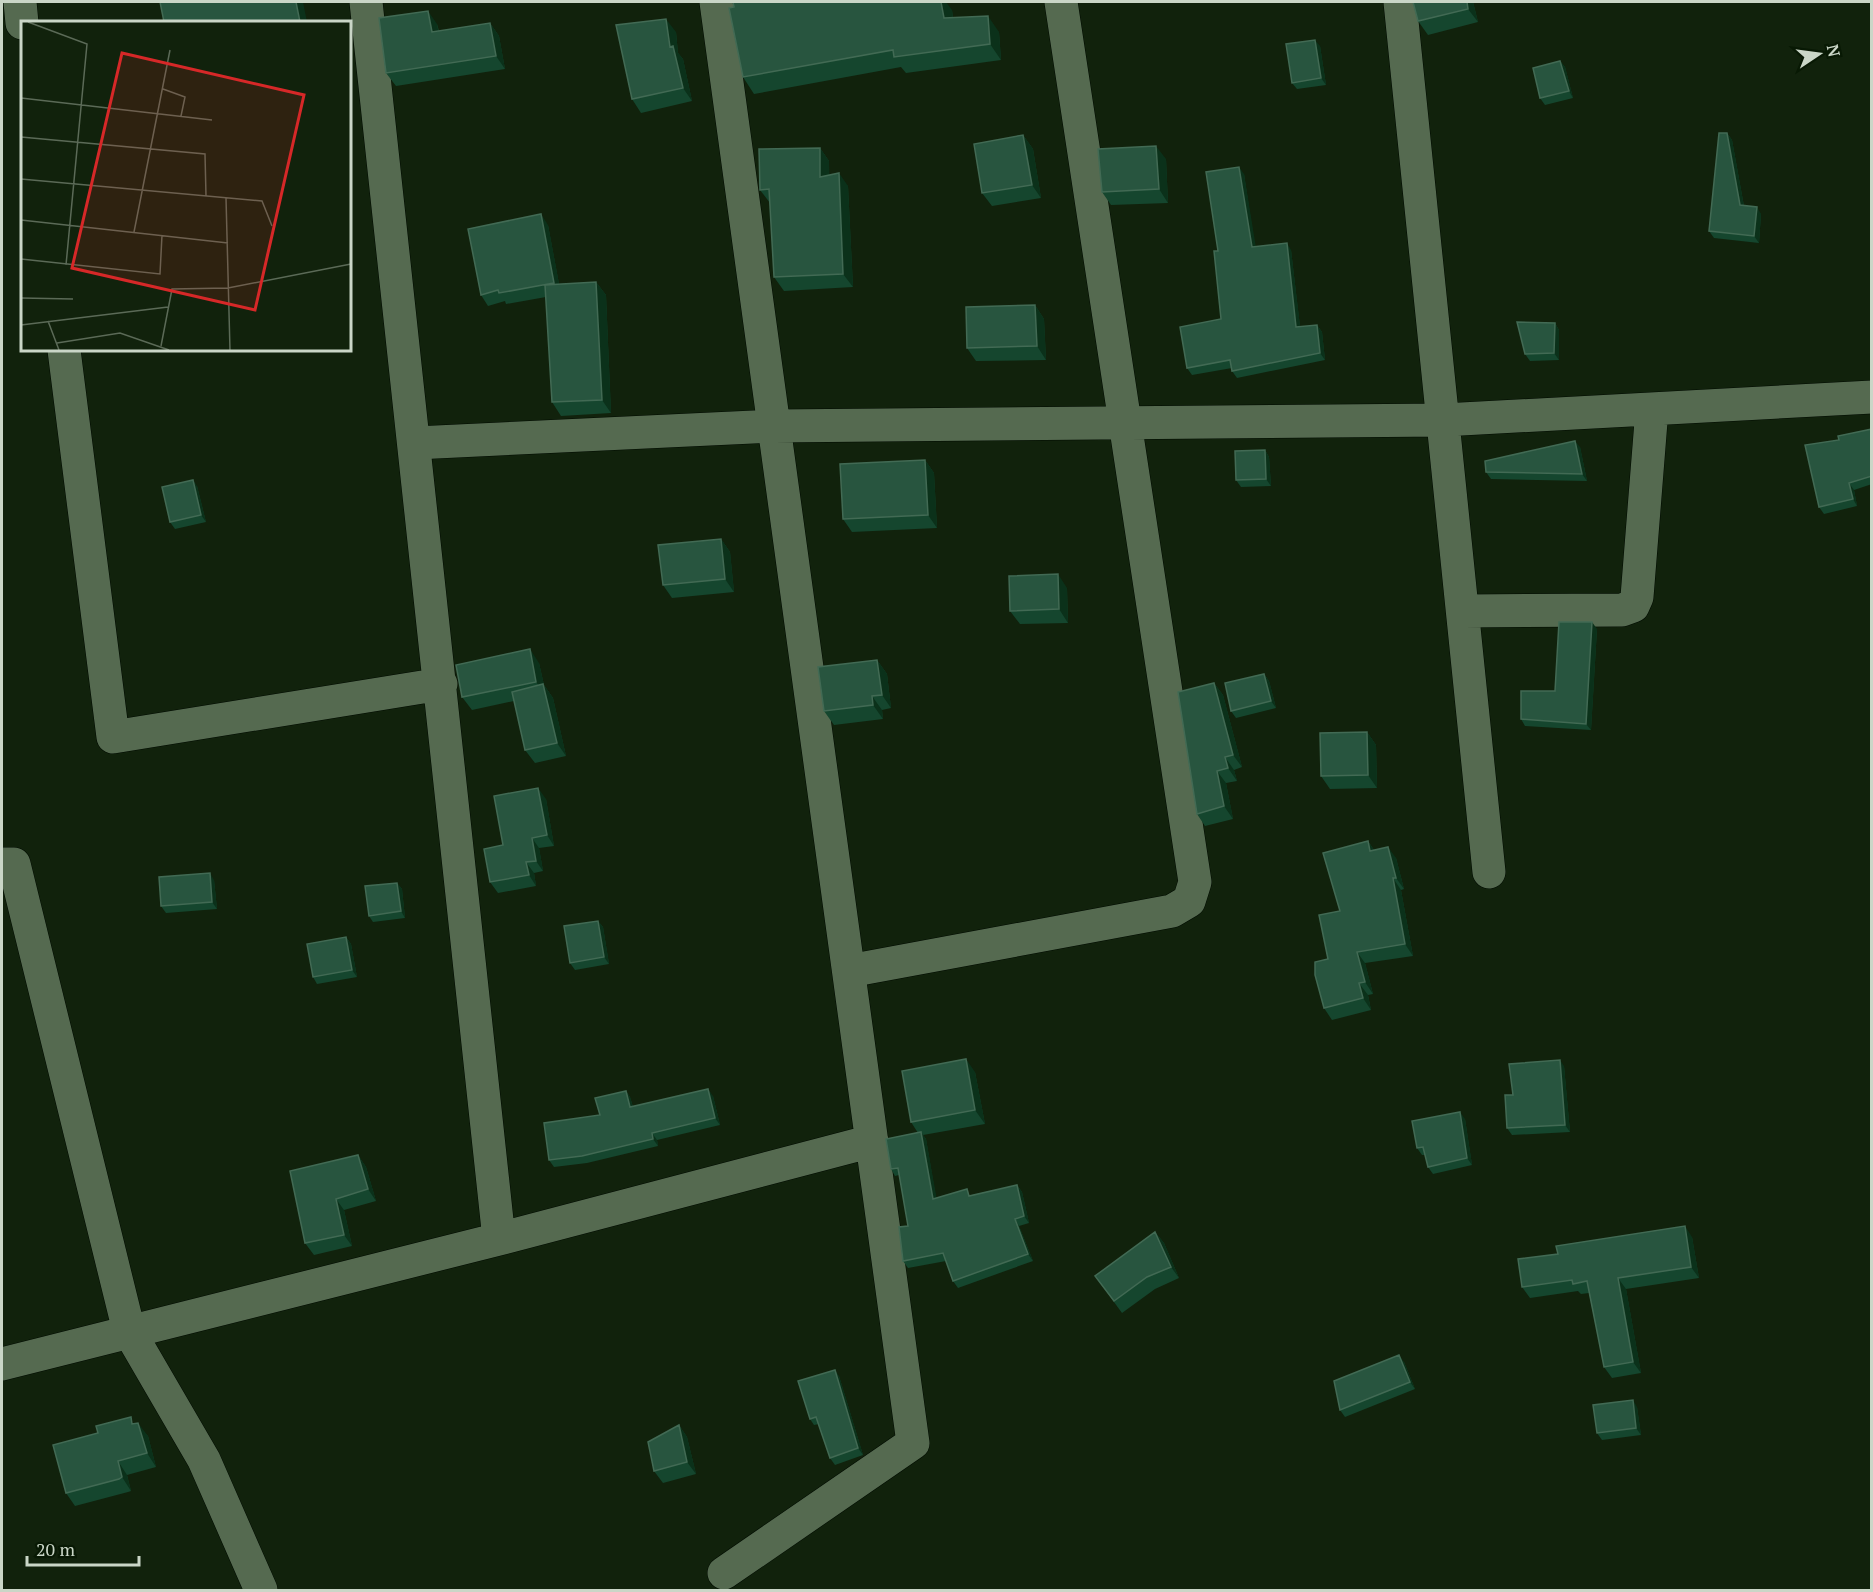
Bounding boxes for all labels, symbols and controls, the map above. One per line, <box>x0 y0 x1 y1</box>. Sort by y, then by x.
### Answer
inset map <box>21 21 351 351</box>
north arrow <box>1789 24 1849 84</box>
text: N <box>1822 42 1846 59</box>
scale bar <box>27 1529 140 1567</box>
text: 20 m <box>36 1537 76 1561</box>

